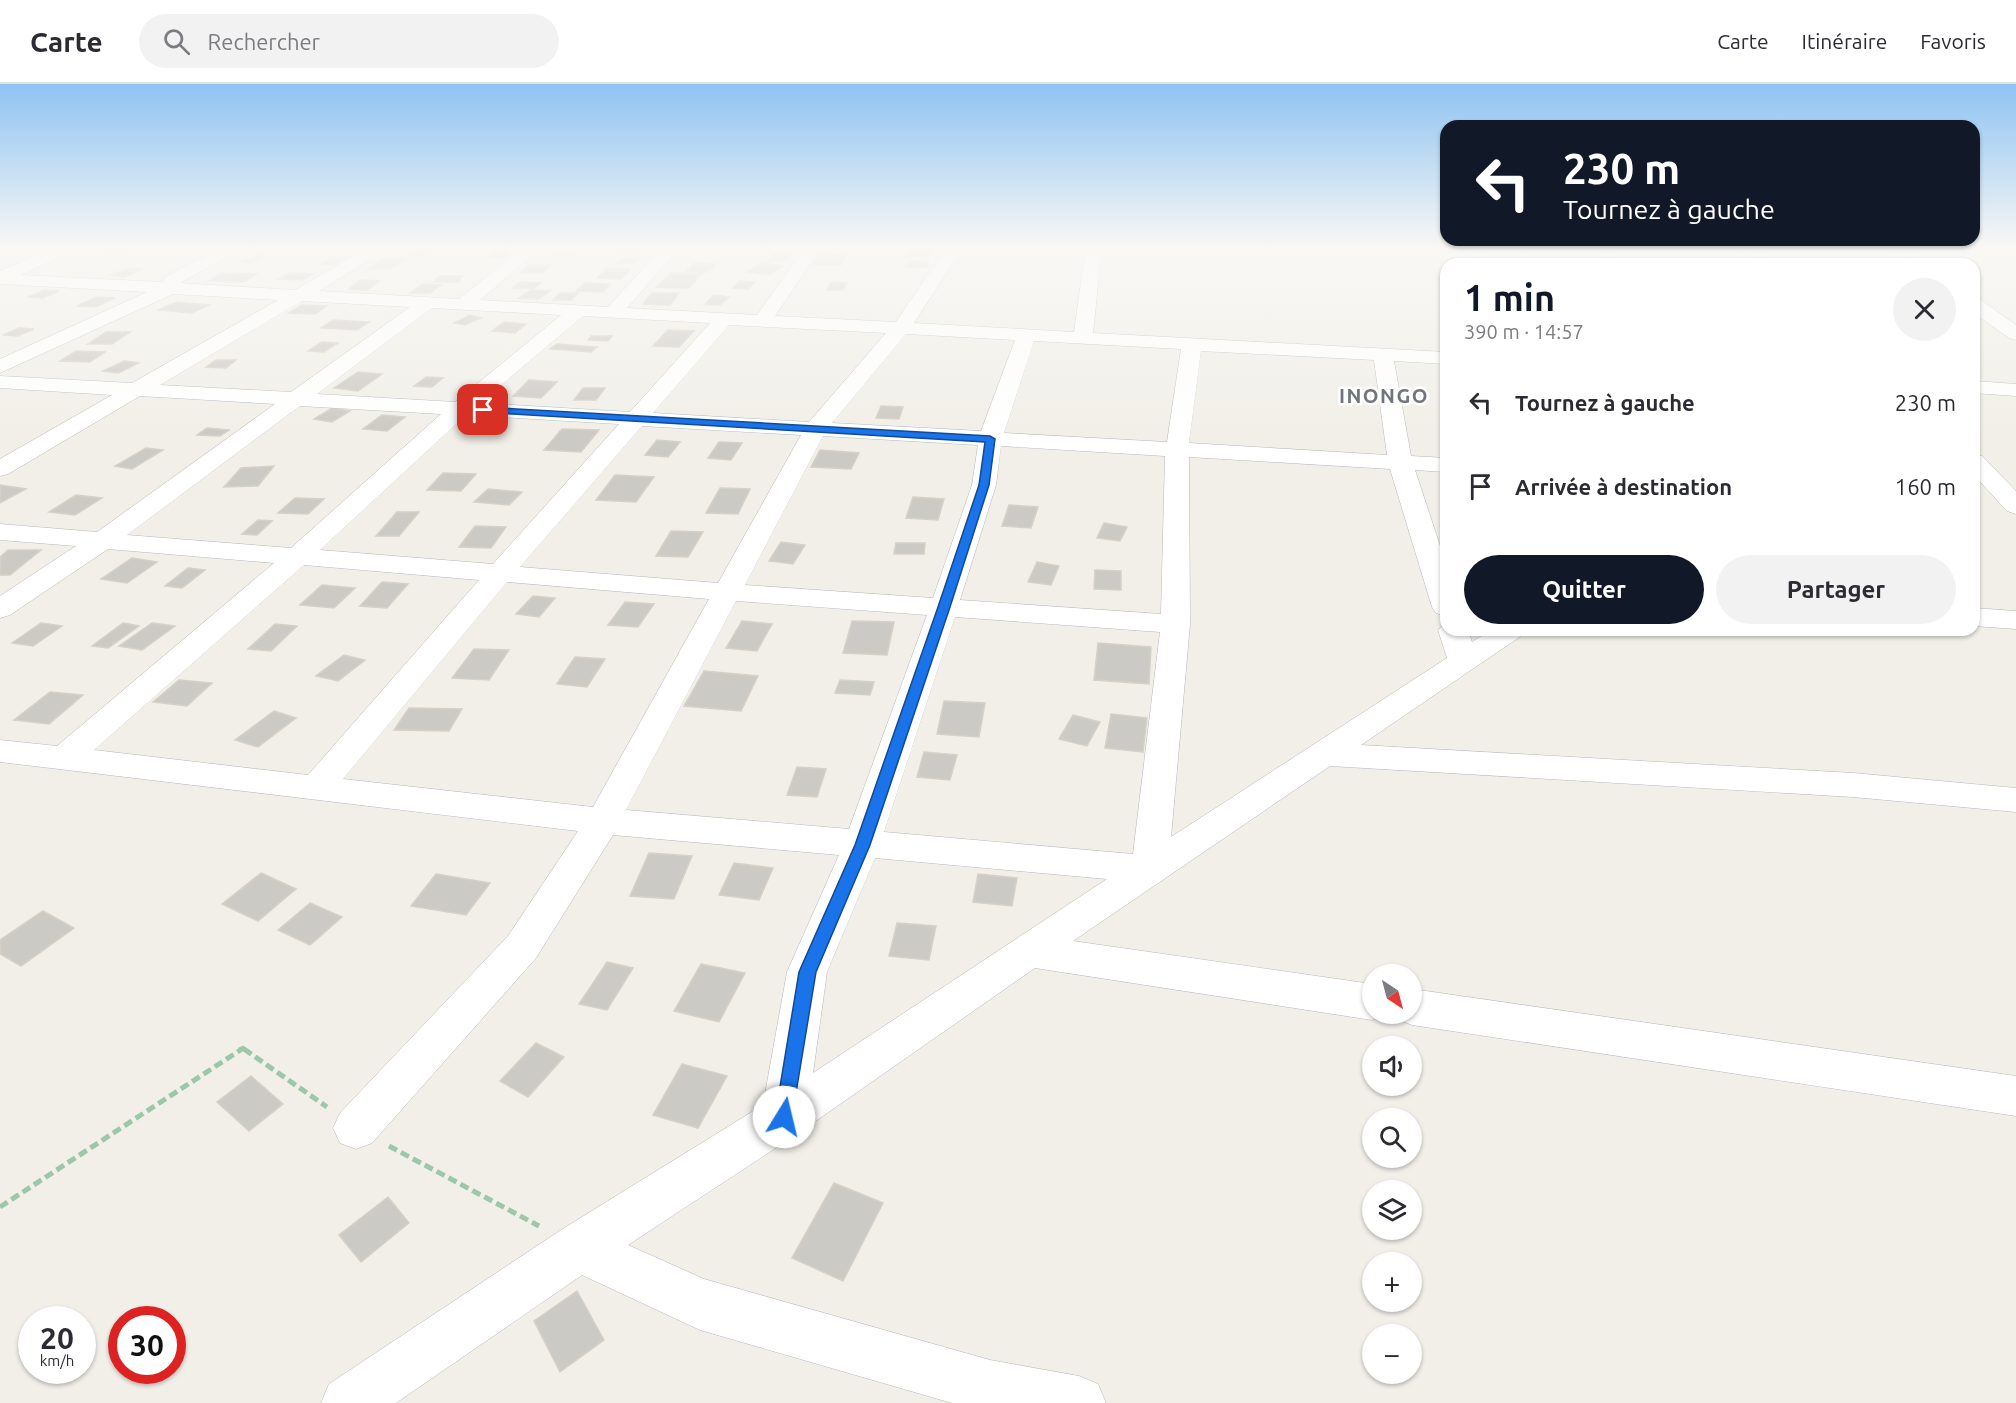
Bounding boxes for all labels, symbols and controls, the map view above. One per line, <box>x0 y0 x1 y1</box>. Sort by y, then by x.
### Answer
search box <box>139 14 559 68</box>
icon: search <box>160 25 193 58</box>
text: Carte <box>30 26 103 57</box>
text: Rechercher <box>208 29 320 54</box>
text: Carte <box>1717 29 1769 53</box>
text: Itinéraire <box>1802 29 1887 53</box>
text: Favoris <box>1920 29 1986 53</box>
icon: left <box>1464 144 1542 222</box>
text: 230 m <box>1563 145 1680 192</box>
text: Tournez à gauche <box>1563 194 1775 224</box>
text: 1 min <box>1464 277 1555 318</box>
button: close <box>1893 278 1956 341</box>
text: 390 m · 14:57 <box>1464 320 1584 343</box>
pin <box>457 384 508 435</box>
district label: INONGO <box>1339 384 1429 407</box>
icon: left <box>1464 386 1497 419</box>
text: Tournez à gauche <box>1515 390 1695 415</box>
text: 230 m <box>1895 390 1956 415</box>
icon: arrive <box>466 393 499 426</box>
icon: arrive <box>1464 470 1497 503</box>
text: Arrivée à destination <box>1515 474 1732 499</box>
text: 160 m <box>1895 474 1956 499</box>
button: Quitter <box>1464 555 1704 624</box>
button: Partager <box>1716 555 1956 624</box>
north arrow <box>1362 964 1422 1024</box>
map controls <box>1362 964 1422 1384</box>
button: sound <box>1362 1036 1422 1096</box>
position arrow <box>752 1085 816 1149</box>
button: search <box>1362 1108 1422 1168</box>
button: layers <box>1362 1180 1422 1240</box>
button: + <box>1362 1252 1422 1312</box>
speed limit sign: 30 <box>108 1306 186 1384</box>
text: 20 <box>40 1321 74 1355</box>
button: − <box>1362 1324 1422 1384</box>
text: km/h <box>40 1352 74 1369</box>

